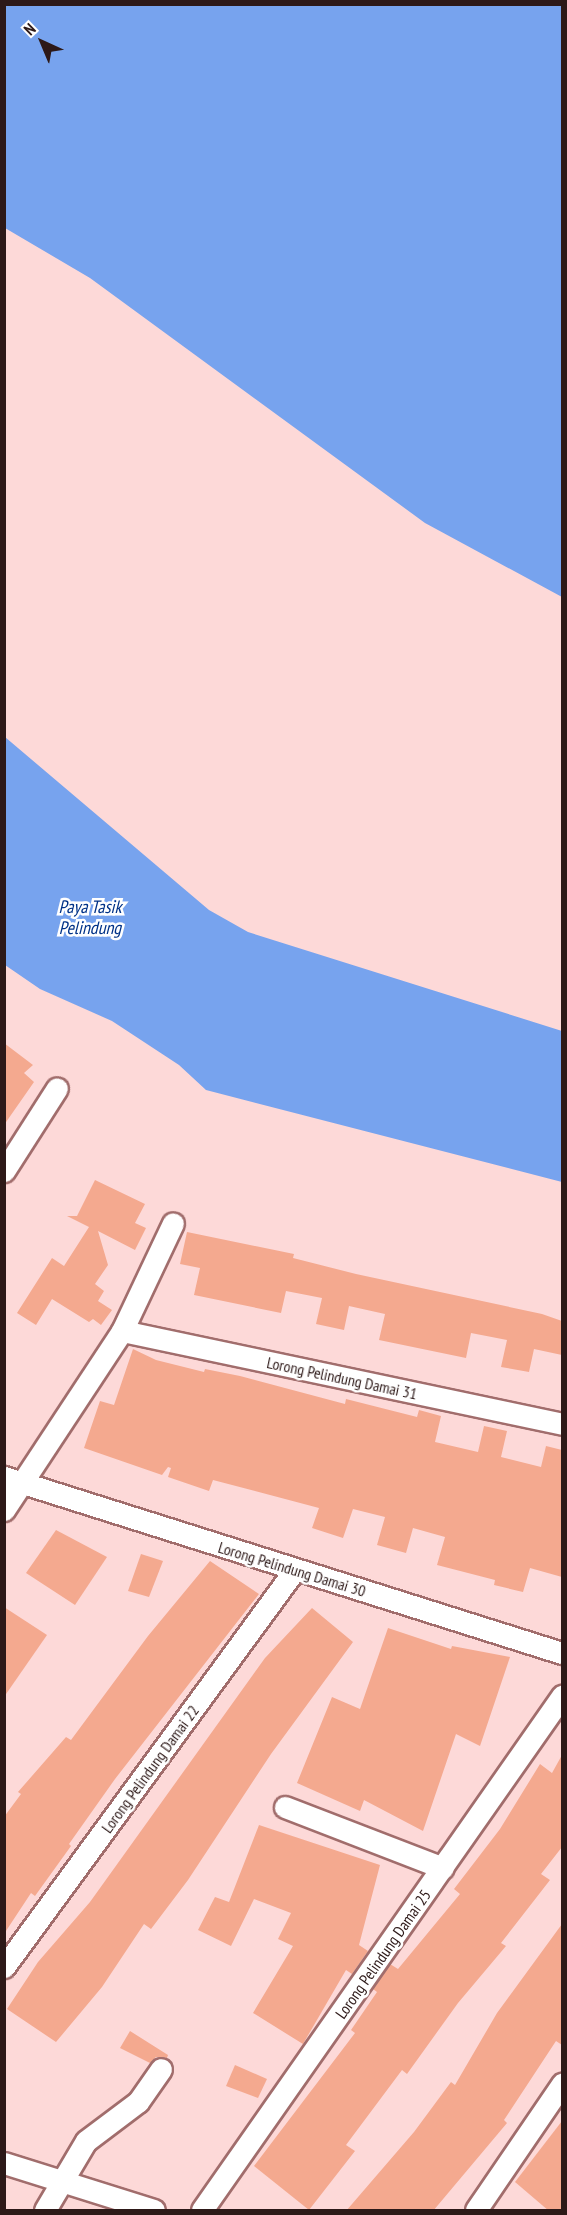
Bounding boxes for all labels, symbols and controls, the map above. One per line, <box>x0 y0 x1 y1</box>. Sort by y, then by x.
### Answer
north arrow <box>12 12 72 72</box>
text: N <box>19 19 40 39</box>
water label: Paya Tasik Pelindung <box>58 897 122 940</box>
street label: Lorong Pelindung Damai 31 <box>265 1353 419 1403</box>
street label: Lorong Pelindung Damai 30 <box>216 1537 368 1601</box>
street label: Lorong Pelindung Damai 22 <box>97 1701 203 1837</box>
street label: Lorong Pelindung Damai 25 <box>331 1886 435 2022</box>

